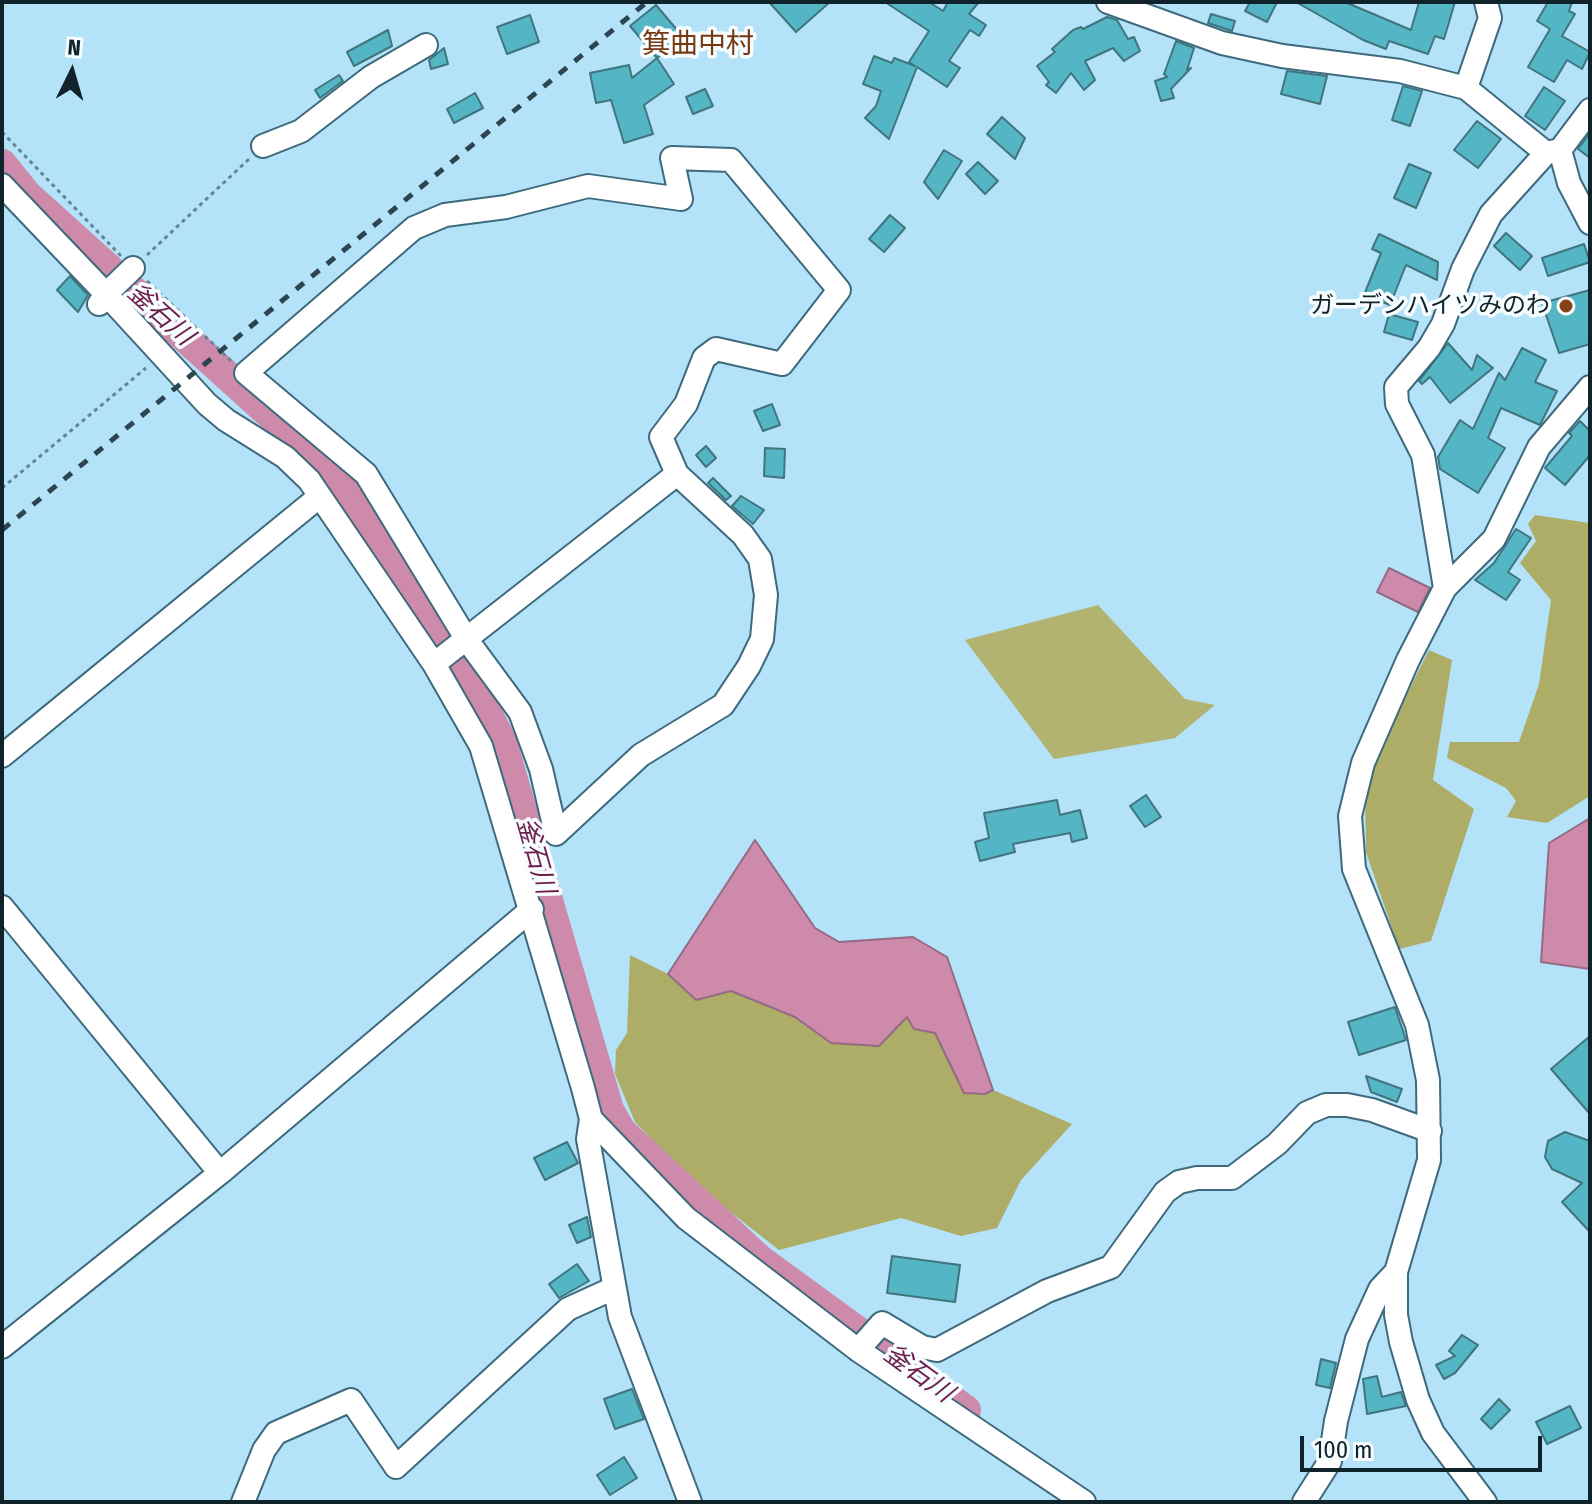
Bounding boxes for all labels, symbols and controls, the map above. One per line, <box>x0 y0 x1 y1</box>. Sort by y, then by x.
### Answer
district label: 箕曲中村 <box>642 28 754 62</box>
north arrow <box>32 32 112 112</box>
text: N <box>66 34 82 62</box>
water label: 釜石川 <box>121 277 199 353</box>
place label: ガーデンハイツみのわ <box>1310 292 1550 320</box>
marker: ガーデンハイツみのわ <box>1557 297 1575 315</box>
water label: 釜石川 <box>509 814 561 898</box>
water label: 釜石川 <box>877 1338 959 1410</box>
scale bar <box>1304 1420 1546 1470</box>
text: 100 m <box>1314 1436 1372 1464</box>

